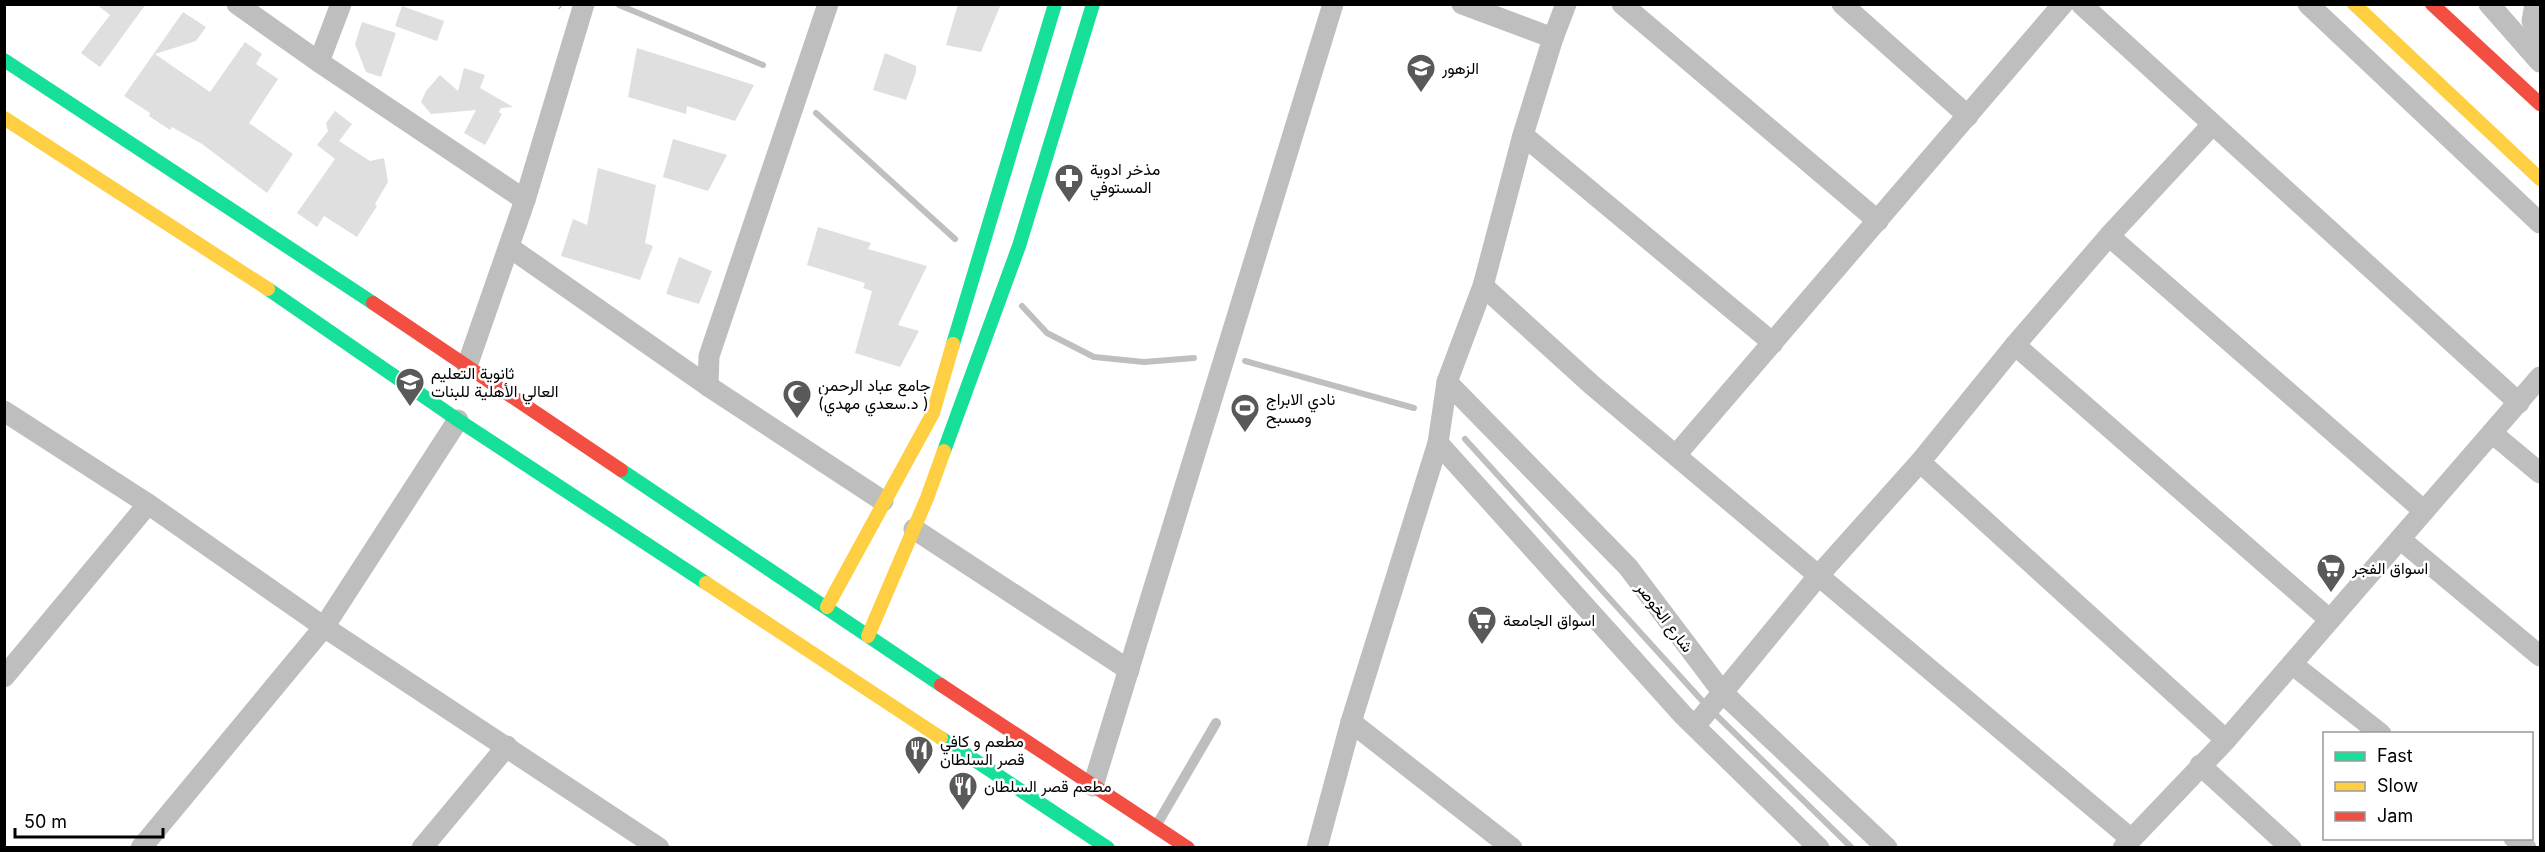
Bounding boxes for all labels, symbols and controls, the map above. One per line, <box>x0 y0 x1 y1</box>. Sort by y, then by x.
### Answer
school or university icon: الزهور <box>1405 52 1437 94</box>
place label: الزهور <box>1441 58 1479 79</box>
place label: مذخر ادویة المستوفي <box>1090 159 1160 201</box>
pharmacy icon: مذخر ادویة المستوفي <box>1053 162 1085 204</box>
place label: ثانوية التعليم العالي الأهلية للبنات <box>431 363 559 405</box>
school or university icon: ثانوية التعليم العالي الأهلية للبنات <box>394 366 426 408</box>
place label: جامع عباد الرحمن (د.سعدي مهدي ) <box>818 375 931 417</box>
mosque icon: جامع عباد الرحمن (د.سعدي مهدي ) <box>781 378 813 420</box>
place label: نادي الابراج ومسبح <box>1266 389 1335 429</box>
sports icon: نادي الابراج ومسبح <box>1229 392 1261 434</box>
supermarket icon: اسواق الفجر <box>2315 552 2347 594</box>
place label: اسواق الفجر <box>2351 558 2428 579</box>
street label: شارع الخوصر <box>1630 577 1698 657</box>
supermarket icon: اسواق الجامعة <box>1466 604 1498 646</box>
place label: اسواق الجامعة <box>1503 610 1595 631</box>
place label: مطعم و كافي قصر السلطان <box>940 731 1024 770</box>
legend <box>2323 732 2533 840</box>
restaurant icon: مطعم و كافي قصر السلطان <box>903 734 935 776</box>
text: Fast <box>2377 745 2413 766</box>
restaurant icon: مطعم قصر السلطان <box>947 770 979 812</box>
text: Slow <box>2377 775 2418 796</box>
place label: مطعم قصر السلطان <box>984 776 1112 797</box>
scale bar <box>15 801 164 839</box>
text: Jam <box>2377 805 2413 826</box>
text: 50 m <box>24 811 67 832</box>

